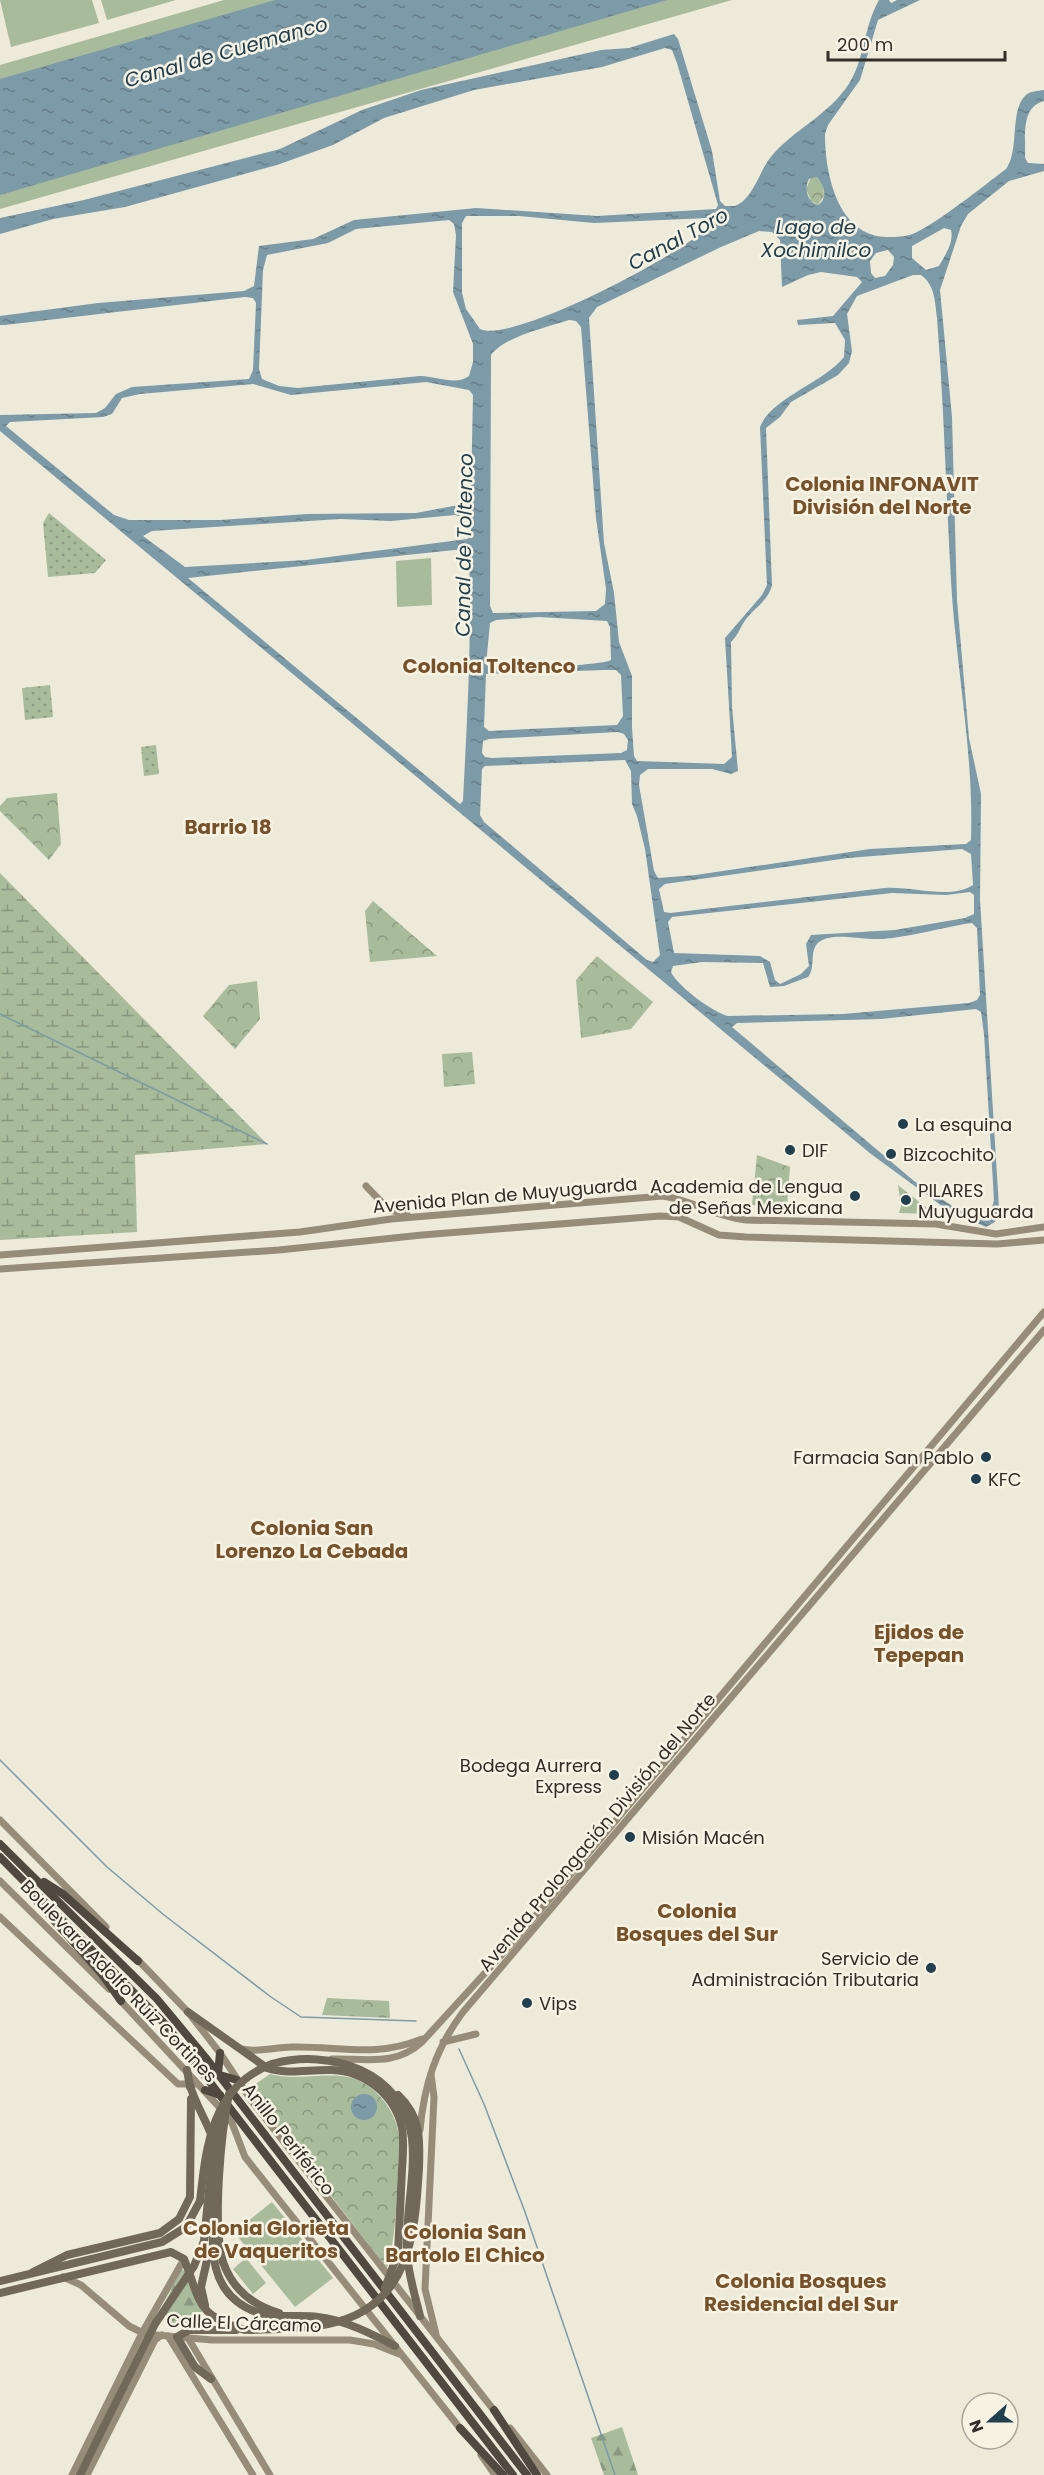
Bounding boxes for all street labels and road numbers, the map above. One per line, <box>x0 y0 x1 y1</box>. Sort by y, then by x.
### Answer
street label: Avenida Plan de Muyuguarda <box>372 1171 638 1219</box>
street label: Avenida Prolongación División del Norte <box>473 1687 721 1977</box>
street label: Boulevard Adolfo Ruiz Cortines <box>15 1874 223 2088</box>
street label: Anillo Periférico <box>237 2077 341 2201</box>
street label: Calle El Cárcamo <box>166 2308 322 2338</box>

